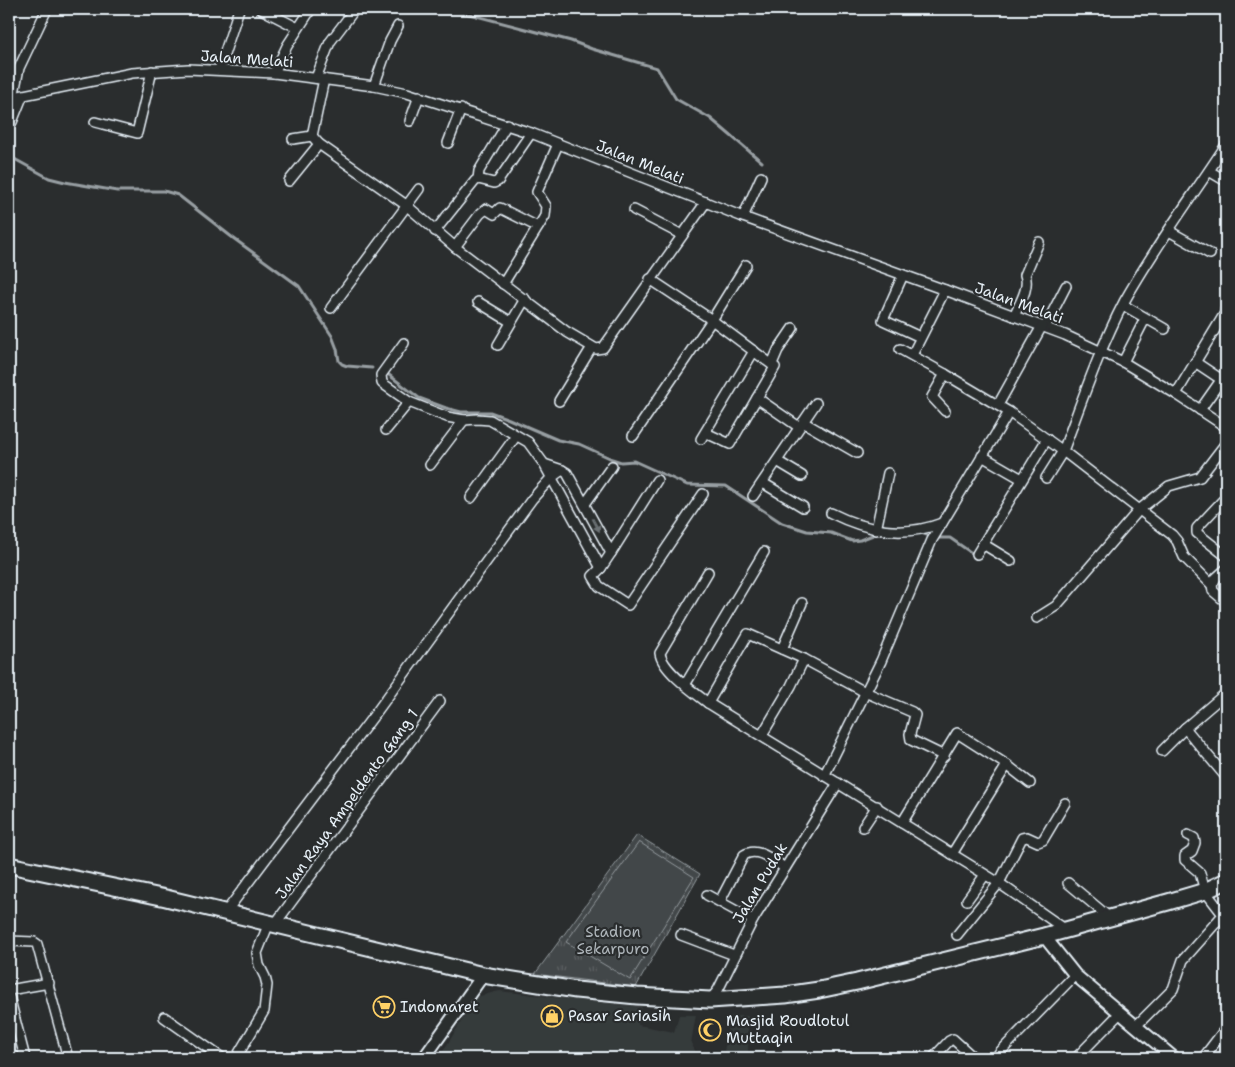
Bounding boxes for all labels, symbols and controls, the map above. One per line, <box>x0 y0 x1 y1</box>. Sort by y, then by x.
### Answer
street label: Jalan Melati <box>200 46 294 72</box>
street label: Jalan Melati <box>593 135 687 189</box>
street label: Jalan Melati <box>972 278 1066 328</box>
one-way arrow <box>592 517 600 532</box>
street label: Jalan Raya Ampeldento Gang 1 <box>271 705 423 903</box>
street label: Jalan Pudak <box>728 839 792 927</box>
park label: Stadion Sekarpuro <box>577 922 649 959</box>
supermarket icon: Indomaret <box>372 995 396 1019</box>
place label: Indomaret <box>400 997 479 1017</box>
shop icon: Pasar Sariasih <box>540 1004 564 1028</box>
place label: Pasar Sariasih <box>568 1006 671 1026</box>
place label: Masjid Roudlotul Muttaqin <box>726 1011 850 1048</box>
mosque icon: Masjid Roudlotul Muttaqin <box>698 1018 722 1042</box>

